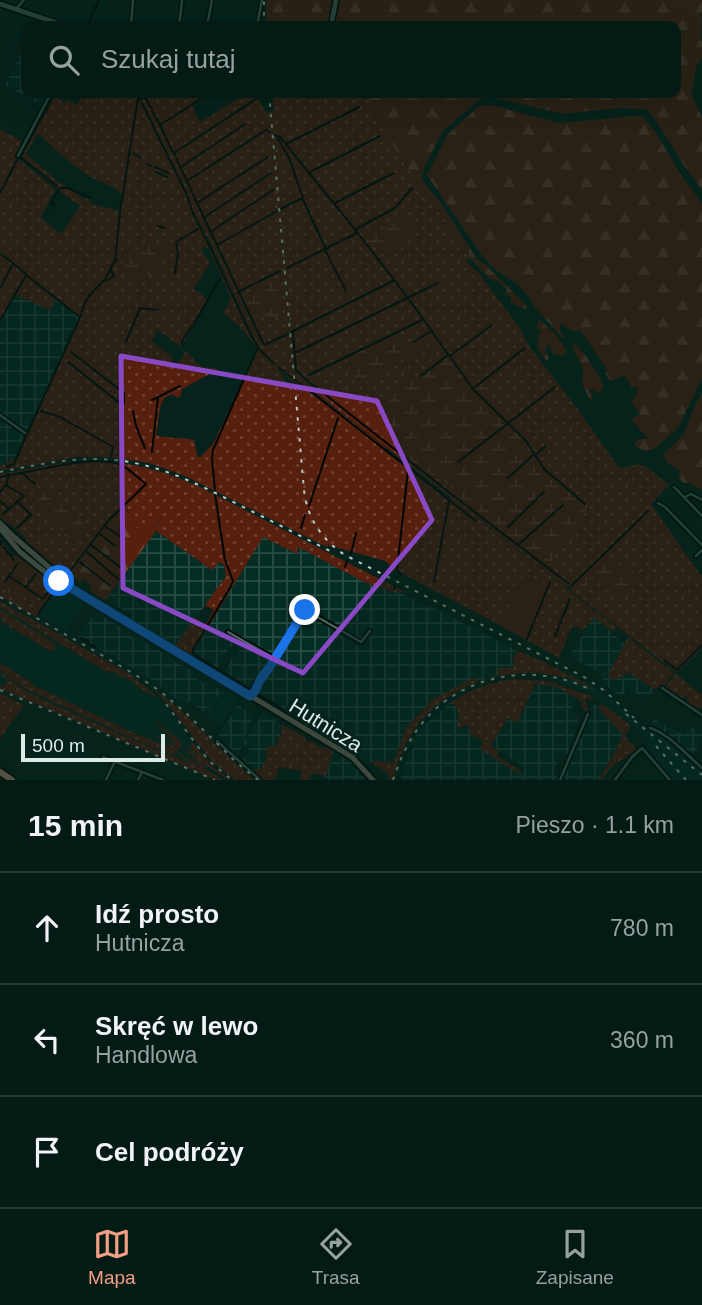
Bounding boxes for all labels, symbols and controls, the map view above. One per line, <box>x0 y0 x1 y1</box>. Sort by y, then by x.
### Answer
search box <box>21 21 681 98</box>
icon: search <box>45 41 83 79</box>
text: Szukaj tutaj <box>101 44 235 74</box>
route start <box>43 565 74 596</box>
route end <box>289 594 320 625</box>
street label: Hutnicza <box>285 694 367 757</box>
scale bar <box>21 731 164 763</box>
text: 500 m <box>32 735 85 756</box>
text: 15 min <box>28 809 123 842</box>
text: Pieszo · 1.1 km <box>516 812 674 838</box>
text: Idź prosto <box>95 899 219 929</box>
icon: ahead <box>28 909 66 947</box>
text: 780 m <box>610 915 674 941</box>
text: Hutnicza <box>95 930 184 956</box>
text: Skręć w lewo <box>95 1011 258 1041</box>
icon: left <box>28 1021 66 1059</box>
text: 360 m <box>610 1027 674 1053</box>
text: Handlowa <box>95 1042 197 1068</box>
icon: arrive <box>28 1133 66 1171</box>
text: Cel podróży <box>95 1137 244 1167</box>
tab: Mapa <box>88 1225 136 1289</box>
tab: Trasa <box>312 1225 360 1289</box>
tab: Zapisane <box>536 1225 614 1289</box>

